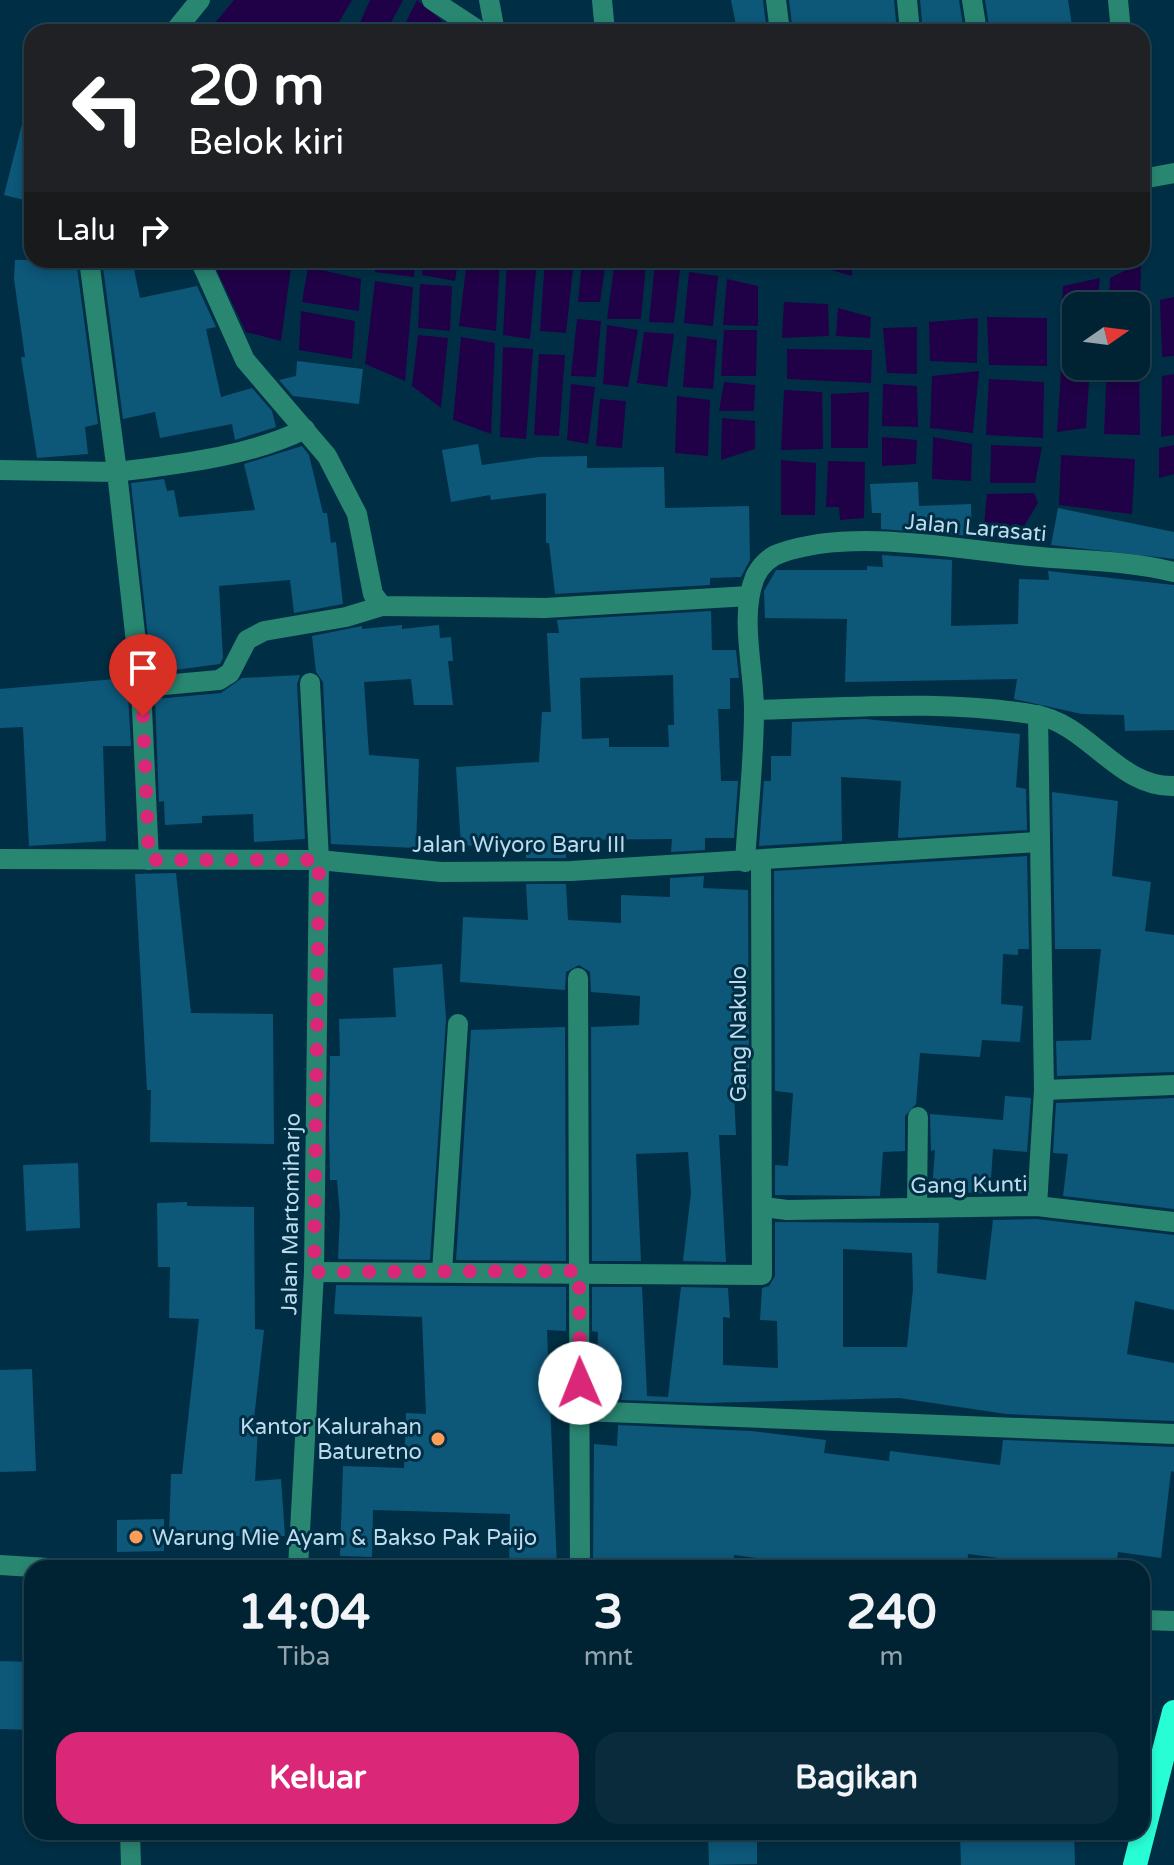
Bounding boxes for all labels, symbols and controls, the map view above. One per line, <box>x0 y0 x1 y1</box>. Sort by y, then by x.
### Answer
text: 20 m <box>188 53 324 120</box>
icon: left <box>56 56 160 160</box>
text: Belok kiri <box>188 121 344 164</box>
icon: right <box>132 208 176 252</box>
text: Lalu <box>56 212 116 249</box>
north arrow <box>1062 292 1150 380</box>
map controls <box>1062 292 1150 380</box>
street label: Jalan Larasati <box>904 509 1048 547</box>
pin <box>109 634 177 716</box>
icon: arrive <box>121 646 165 690</box>
street label: Jalan Wiyoro Baru III <box>412 832 626 858</box>
street label: Gang Nakulo <box>726 966 752 1102</box>
street label: Jalan Martomiharjo <box>276 1113 306 1315</box>
street label: Gang Kunti <box>910 1171 1028 1199</box>
position arrow <box>538 1341 622 1425</box>
place label: Kantor Kalurahan Baturetno <box>240 1414 422 1465</box>
marker: Kantor Kalurahan Baturetno <box>429 1430 447 1448</box>
place label: Warung Mie Ayam & Bakso Pak Paijo <box>152 1525 537 1551</box>
marker: Warung Mie Ayam & Bakso Pak Paijo <box>127 1528 145 1546</box>
text: 14:04 <box>237 1584 370 1642</box>
text: 3 <box>593 1584 623 1642</box>
text: 240 <box>846 1584 937 1642</box>
text: Tiba <box>277 1641 330 1672</box>
text: mnt <box>584 1641 633 1672</box>
text: m <box>880 1641 903 1672</box>
button: Keluar <box>56 1732 579 1824</box>
button: Bagikan <box>595 1732 1118 1824</box>

